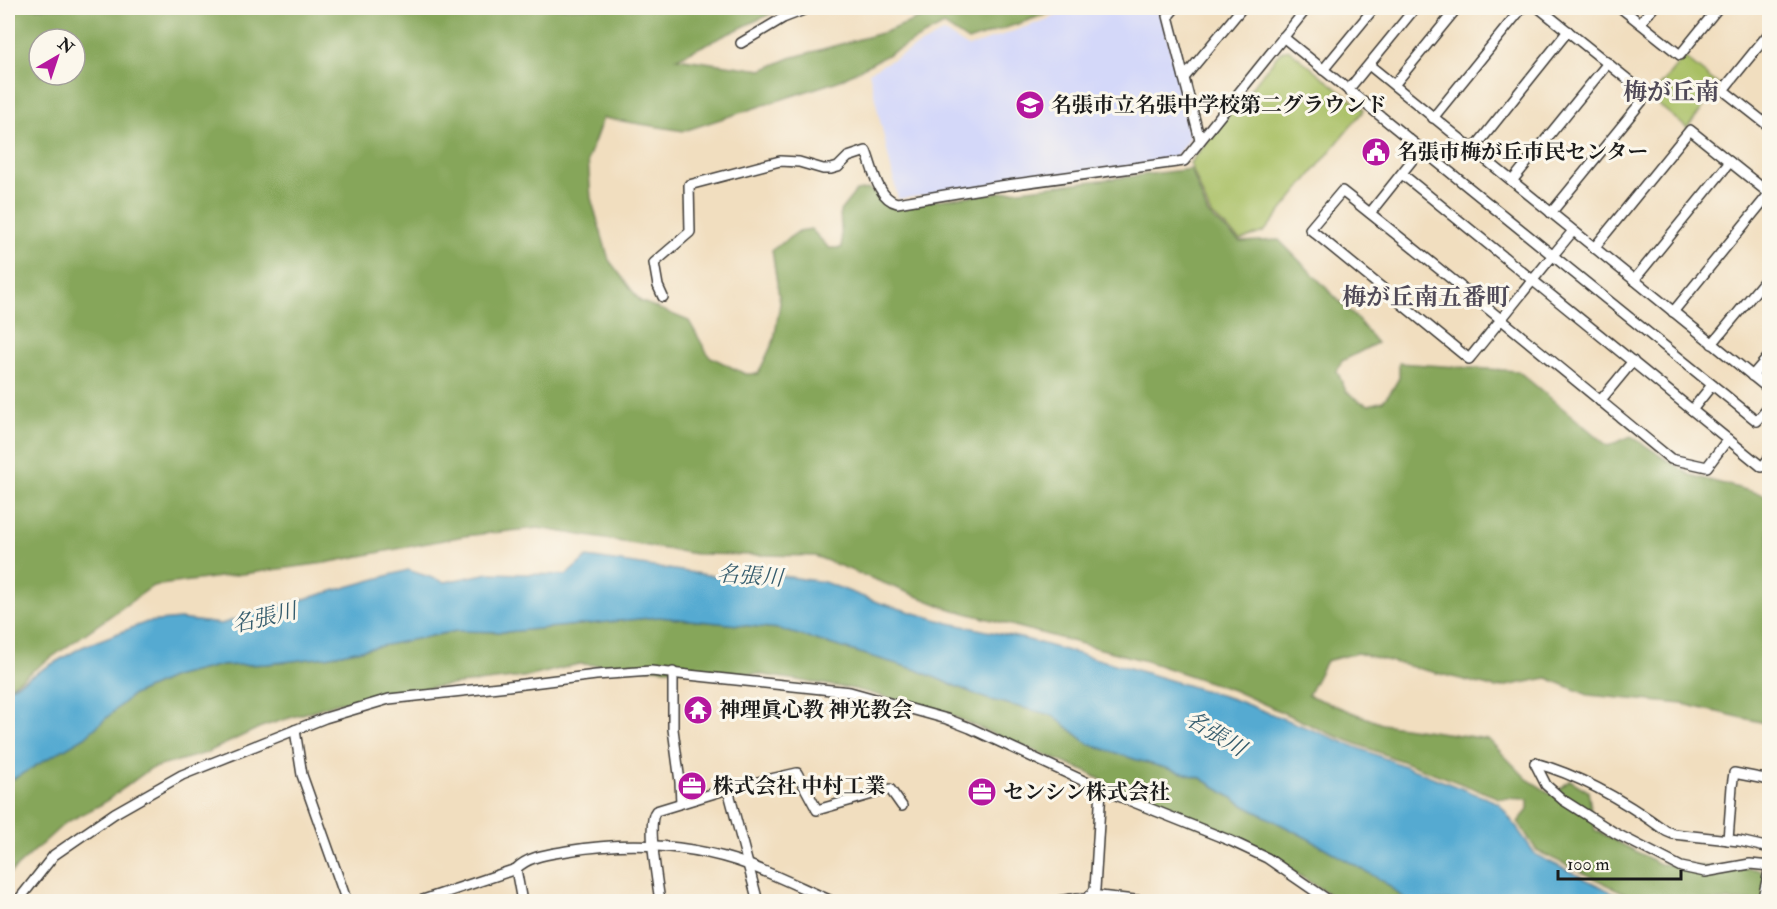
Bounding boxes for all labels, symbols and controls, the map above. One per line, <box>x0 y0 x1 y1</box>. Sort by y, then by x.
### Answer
north arrow <box>27 27 87 87</box>
text: N <box>53 33 78 59</box>
district label: 梅が丘南 <box>1623 77 1719 108</box>
school or university icon: 名張市立名張中学校第二グラウンド <box>1014 89 1046 121</box>
place label: 名張市立名張中学校第二グラウンド <box>1051 92 1387 119</box>
public building icon: 名張市梅が丘市民センター <box>1360 136 1392 168</box>
place label: 名張市梅が丘市民センター <box>1397 139 1648 166</box>
district label: 梅が丘南五番町 <box>1342 282 1510 313</box>
water label: 名張川 <box>716 560 786 592</box>
water label: 名張川 <box>229 596 301 639</box>
temple icon: 神理眞心教 神光教会 <box>682 694 714 726</box>
place label: 神理眞心教 神光教会 <box>719 697 912 724</box>
water label: 名張川 <box>1180 705 1253 764</box>
office icon: 株式会社 中村工業 <box>676 770 708 802</box>
place label: 株式会社 中村工業 <box>713 773 885 800</box>
office icon: センシン株式会社 <box>966 776 998 808</box>
place label: センシン株式会社 <box>1003 779 1170 806</box>
scale bar <box>1558 843 1681 881</box>
text: 100 m <box>1567 853 1610 876</box>

